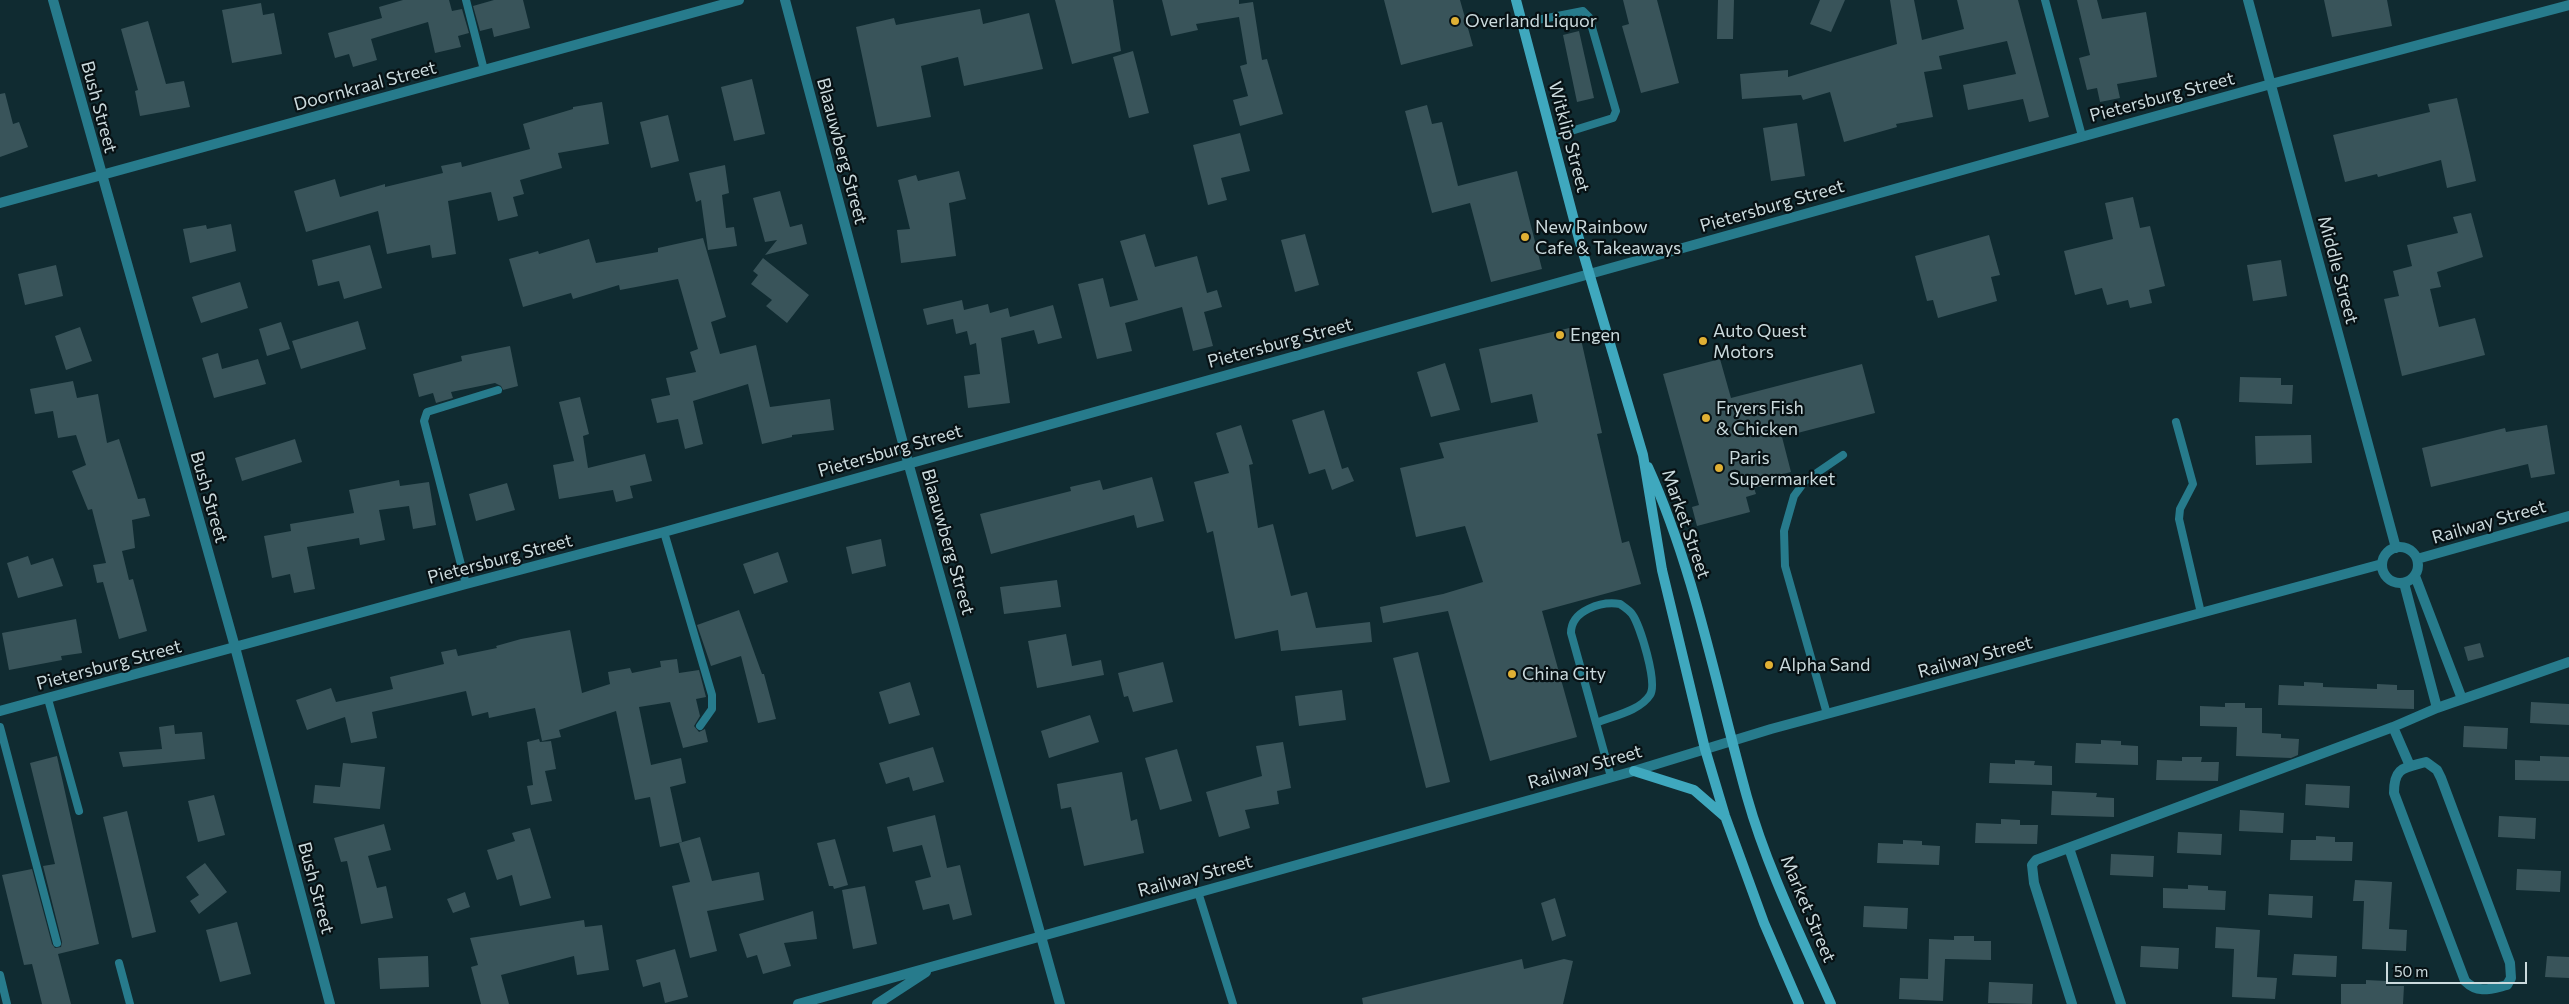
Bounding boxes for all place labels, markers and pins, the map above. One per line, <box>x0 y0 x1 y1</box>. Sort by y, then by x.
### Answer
place label: Overland Liquor <box>1465 10 1597 32</box>
marker: Overland Liquor <box>1449 15 1461 27</box>
place label: New Rainbow Cafe & Takeaways <box>1535 216 1681 258</box>
marker: New Rainbow Cafe & Takeaways <box>1519 231 1531 243</box>
place label: Auto Quest Motors <box>1713 320 1807 362</box>
place label: Engen <box>1570 324 1620 346</box>
marker: Engen <box>1554 329 1566 341</box>
marker: Auto Quest Motors <box>1697 335 1709 347</box>
place label: Fryers Fish & Chicken <box>1716 397 1804 439</box>
marker: Fryers Fish & Chicken <box>1700 412 1712 424</box>
place label: Paris Supermarket <box>1729 447 1835 489</box>
marker: Paris Supermarket <box>1713 462 1725 474</box>
place label: Alpha Sand <box>1779 654 1870 676</box>
marker: Alpha Sand <box>1763 659 1775 671</box>
place label: China City <box>1522 663 1606 685</box>
marker: China City <box>1506 668 1518 680</box>

